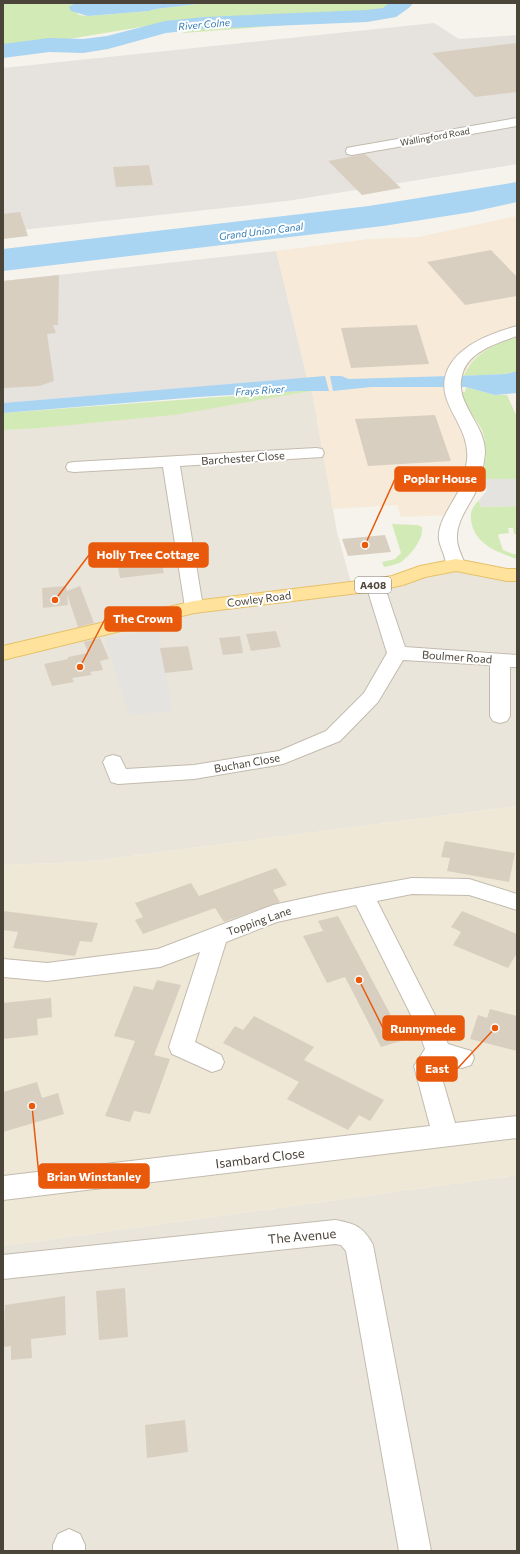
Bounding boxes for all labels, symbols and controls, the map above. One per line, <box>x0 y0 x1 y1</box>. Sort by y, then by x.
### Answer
water label: River Colne <box>178 16 231 32</box>
street label: Wallingford Road <box>399 125 471 148</box>
water label: Grand Union Canal <box>218 220 304 242</box>
water label: Frays River <box>235 382 286 398</box>
street label: Barchester Close <box>201 448 285 467</box>
callout: Poplar House <box>395 467 485 491</box>
text: Poplar House <box>403 471 477 485</box>
callout: Holly Tree Cottage <box>89 543 208 567</box>
text: Holly Tree Cottage <box>97 547 199 561</box>
road number: A408 <box>355 577 391 593</box>
street label: Cowley Road <box>226 588 292 609</box>
callout: The Crown <box>105 607 181 631</box>
text: The Crown <box>113 611 173 625</box>
street label: Boulmer Road <box>422 648 493 665</box>
street label: Buchan Close <box>213 750 281 775</box>
street label: Topping Lane <box>225 903 293 938</box>
callout: Runnymede <box>383 1016 464 1040</box>
text: Runnymede <box>390 1021 456 1035</box>
callout: East <box>417 1057 457 1081</box>
text: East <box>425 1061 449 1075</box>
street label: Isambard Close <box>214 1145 306 1171</box>
callout: Brian Winstanley <box>39 1164 149 1188</box>
text: Brian Winstanley <box>47 1169 142 1183</box>
street label: The Avenue <box>267 1225 337 1247</box>

